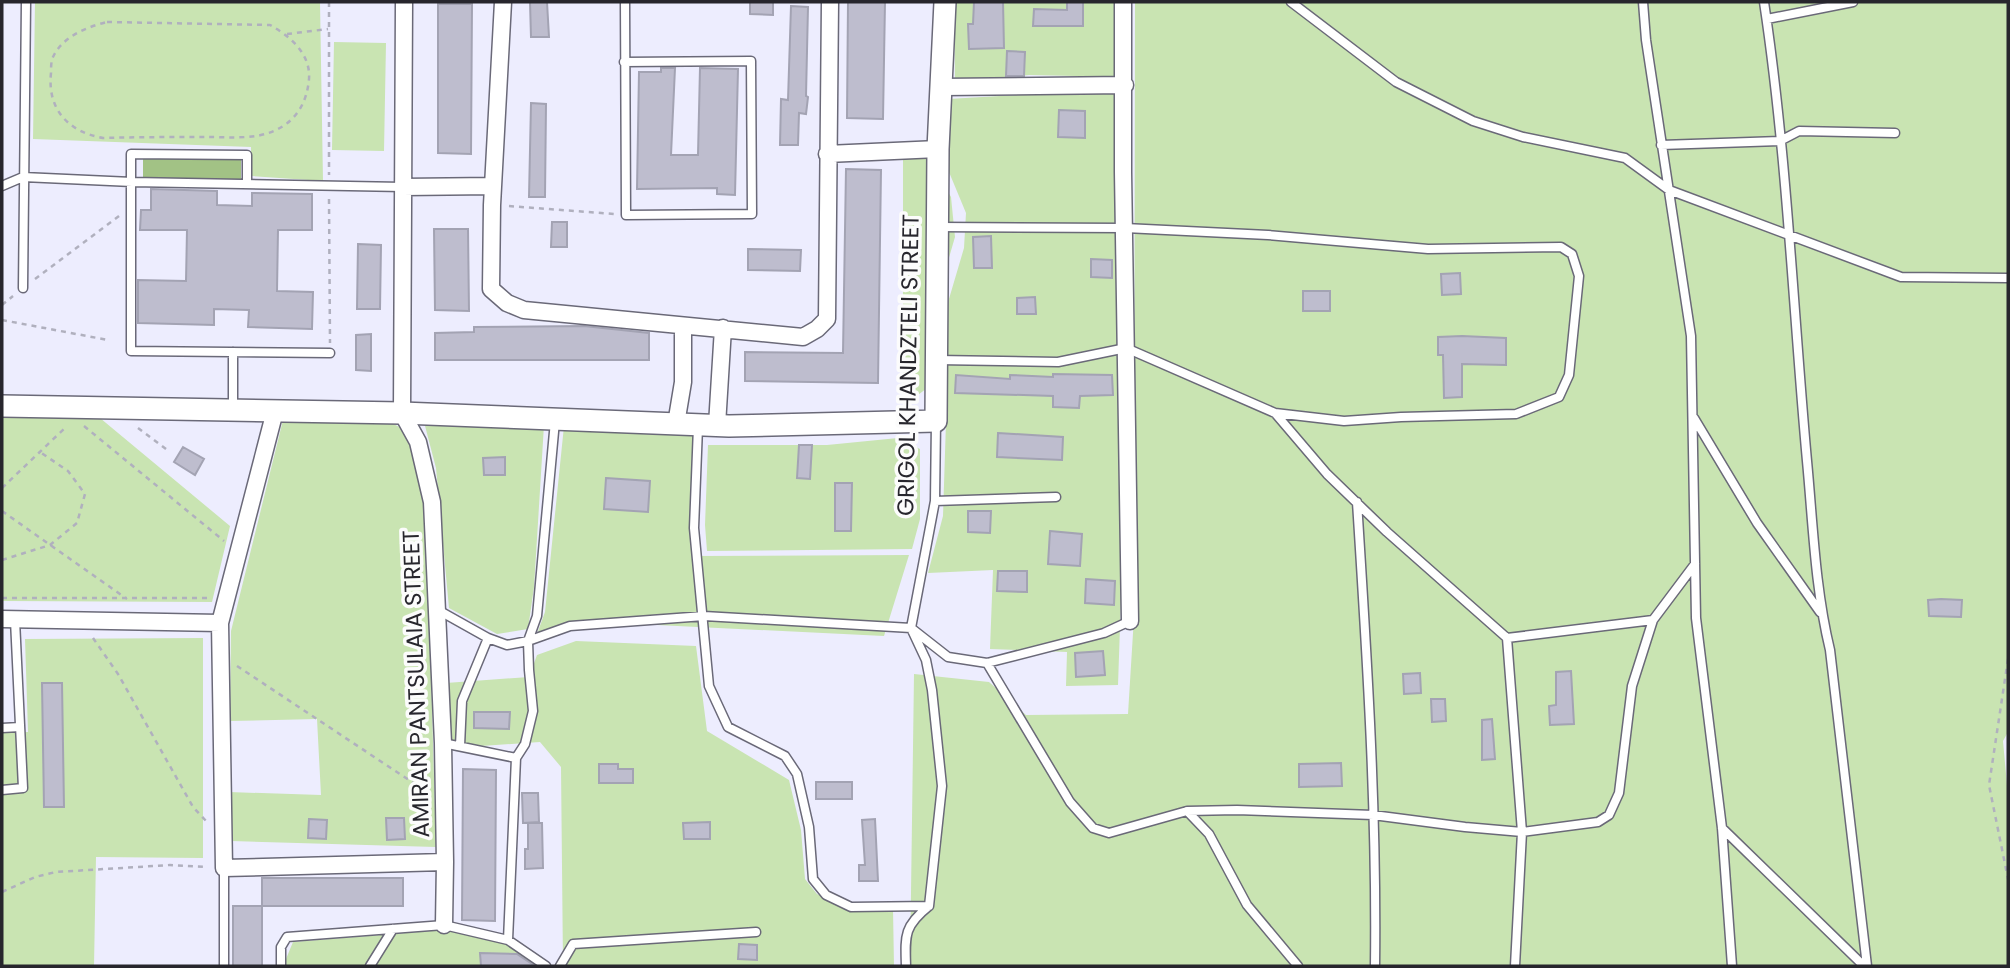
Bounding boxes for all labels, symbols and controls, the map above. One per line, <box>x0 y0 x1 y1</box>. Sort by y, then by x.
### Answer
street label: GRIGOL KHANDZTELI STREET <box>889 214 927 516</box>
street label: AMIRAN PANTSULAIA STREET <box>395 530 437 838</box>

